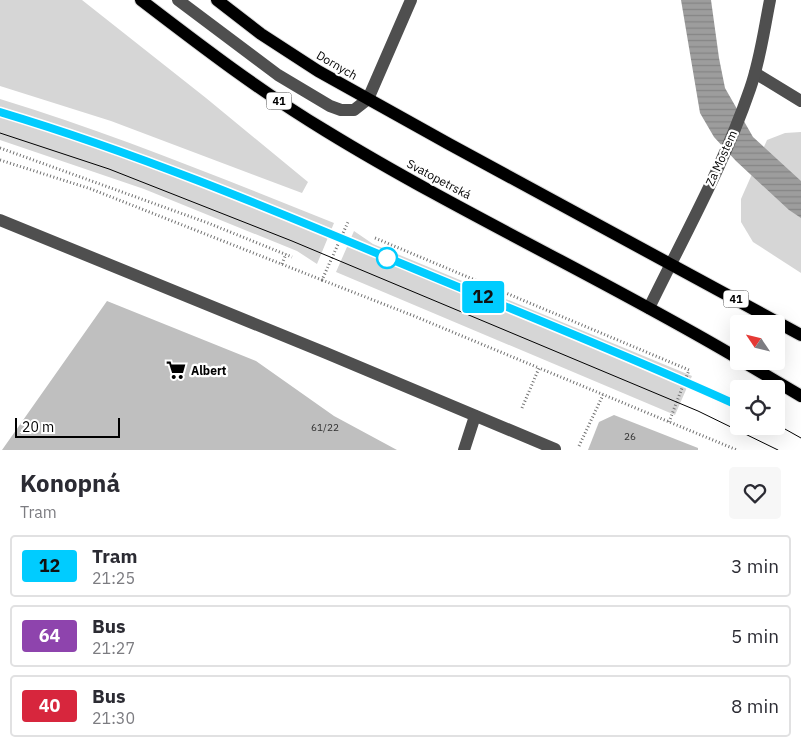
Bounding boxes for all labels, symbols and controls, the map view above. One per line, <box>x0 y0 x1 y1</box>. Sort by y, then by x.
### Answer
street label: Dornych <box>314 47 360 83</box>
road number: 41 <box>266 92 292 110</box>
street label: Za Mostem <box>702 128 740 188</box>
street label: Svatopetrská <box>404 156 474 203</box>
unlabelled marker <box>376 247 398 269</box>
line badge: 12 <box>460 281 506 313</box>
text: 12 <box>472 285 494 308</box>
road number: 41 <box>724 290 748 308</box>
north arrow <box>730 315 785 370</box>
map controls <box>730 315 785 435</box>
supermarket icon: Albert <box>165 359 187 381</box>
place label: Albert <box>191 363 227 378</box>
button: locate <box>730 380 785 435</box>
scale bar <box>15 415 120 438</box>
text: 20 m <box>22 418 54 436</box>
house number: 61/22 <box>311 421 339 434</box>
house number: 26 <box>624 430 636 443</box>
text: Konopná <box>20 467 120 499</box>
button: heart <box>729 467 781 519</box>
text: Tram <box>20 502 57 522</box>
text: Tram <box>92 544 137 568</box>
text: 12 <box>39 554 60 577</box>
text: 3 min <box>731 554 779 578</box>
text: 21:25 <box>92 568 135 588</box>
text: Bus <box>92 614 126 638</box>
text: 64 <box>39 624 60 647</box>
text: 5 min <box>731 624 779 648</box>
text: 21:27 <box>92 638 135 658</box>
text: Bus <box>92 684 126 708</box>
text: 40 <box>39 694 60 717</box>
text: 8 min <box>731 694 779 718</box>
text: 21:30 <box>92 708 135 728</box>

